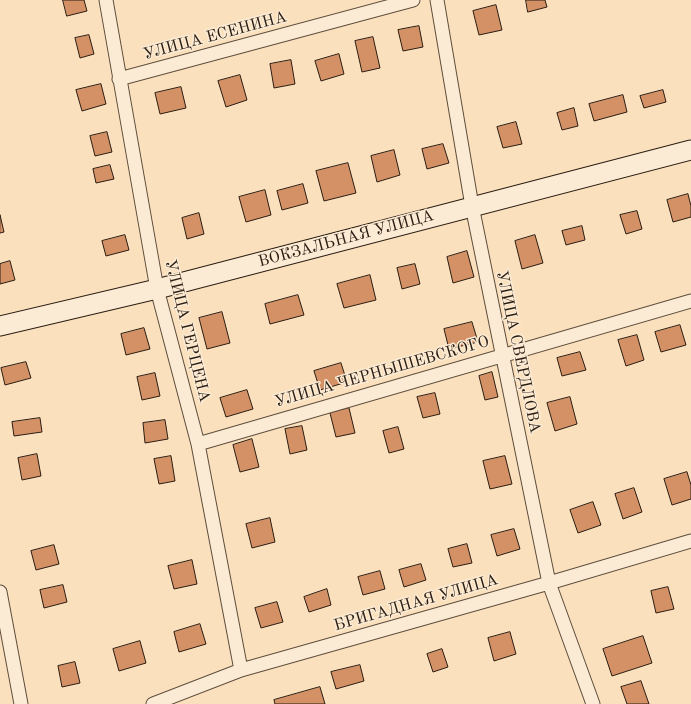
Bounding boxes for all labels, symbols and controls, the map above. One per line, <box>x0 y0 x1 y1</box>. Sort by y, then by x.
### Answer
street label: УЛИЦА ЕСЕНИНА <box>141 8 289 64</box>
street label: ВОКЗАЛЬНАЯ УЛИЦА <box>256 206 436 272</box>
street label: УЛИЦА ГЕРЦЕНА <box>160 258 214 404</box>
street label: УЛИЦА СВЕРДЛОВА <box>491 269 545 435</box>
street label: УЛИЦА ЧЕРНЫШЕВСКОГО <box>273 332 491 412</box>
street label: БРИГАДНАЯ УЛИЦА <box>332 570 500 636</box>

